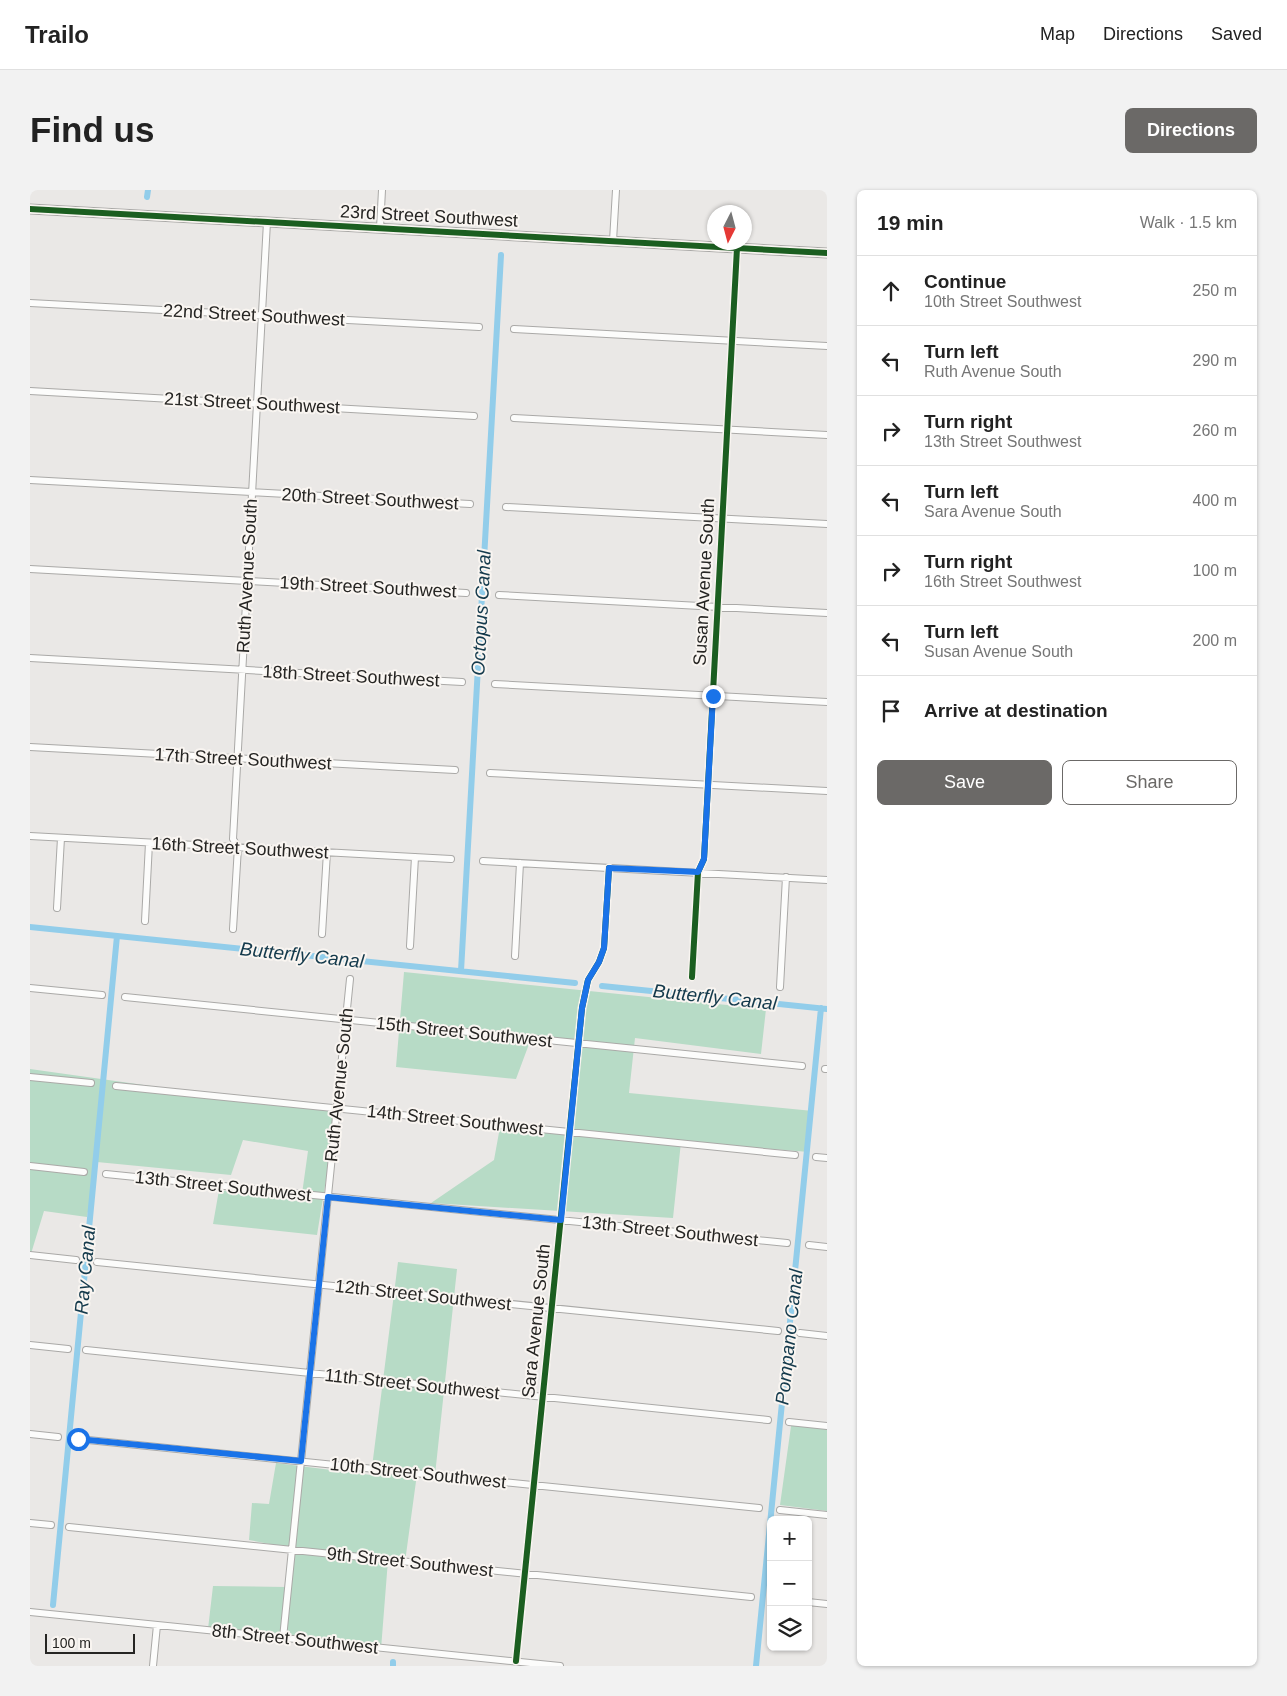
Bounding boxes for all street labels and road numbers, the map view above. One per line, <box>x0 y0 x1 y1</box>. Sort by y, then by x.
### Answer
street label: 23rd Street Southwest <box>340 201 518 231</box>
street label: 22nd Street Southwest <box>163 300 345 330</box>
street label: 21st Street Southwest <box>164 388 340 418</box>
street label: 20th Street Southwest <box>281 484 459 514</box>
street label: Ruth Avenue South <box>233 498 261 654</box>
street label: Susan Avenue South <box>690 498 718 666</box>
street label: 19th Street Southwest <box>279 572 457 602</box>
street label: 18th Street Southwest <box>262 661 440 691</box>
street label: 17th Street Southwest <box>154 744 332 774</box>
street label: 16th Street Southwest <box>151 833 329 863</box>
street label: Ruth Avenue South <box>321 1007 357 1163</box>
street label: 15th Street Southwest <box>375 1013 553 1051</box>
street label: 14th Street Southwest <box>366 1101 544 1139</box>
street label: 13th Street Southwest <box>134 1167 312 1205</box>
street label: 13th Street Southwest <box>581 1212 759 1250</box>
street label: Sara Avenue South <box>518 1243 554 1399</box>
street label: 12th Street Southwest <box>334 1276 512 1314</box>
street label: 11th Street Southwest <box>324 1365 500 1403</box>
street label: 10th Street Southwest <box>329 1454 507 1492</box>
street label: 9th Street Southwest <box>326 1543 494 1581</box>
street label: 8th Street Southwest <box>211 1620 379 1658</box>

